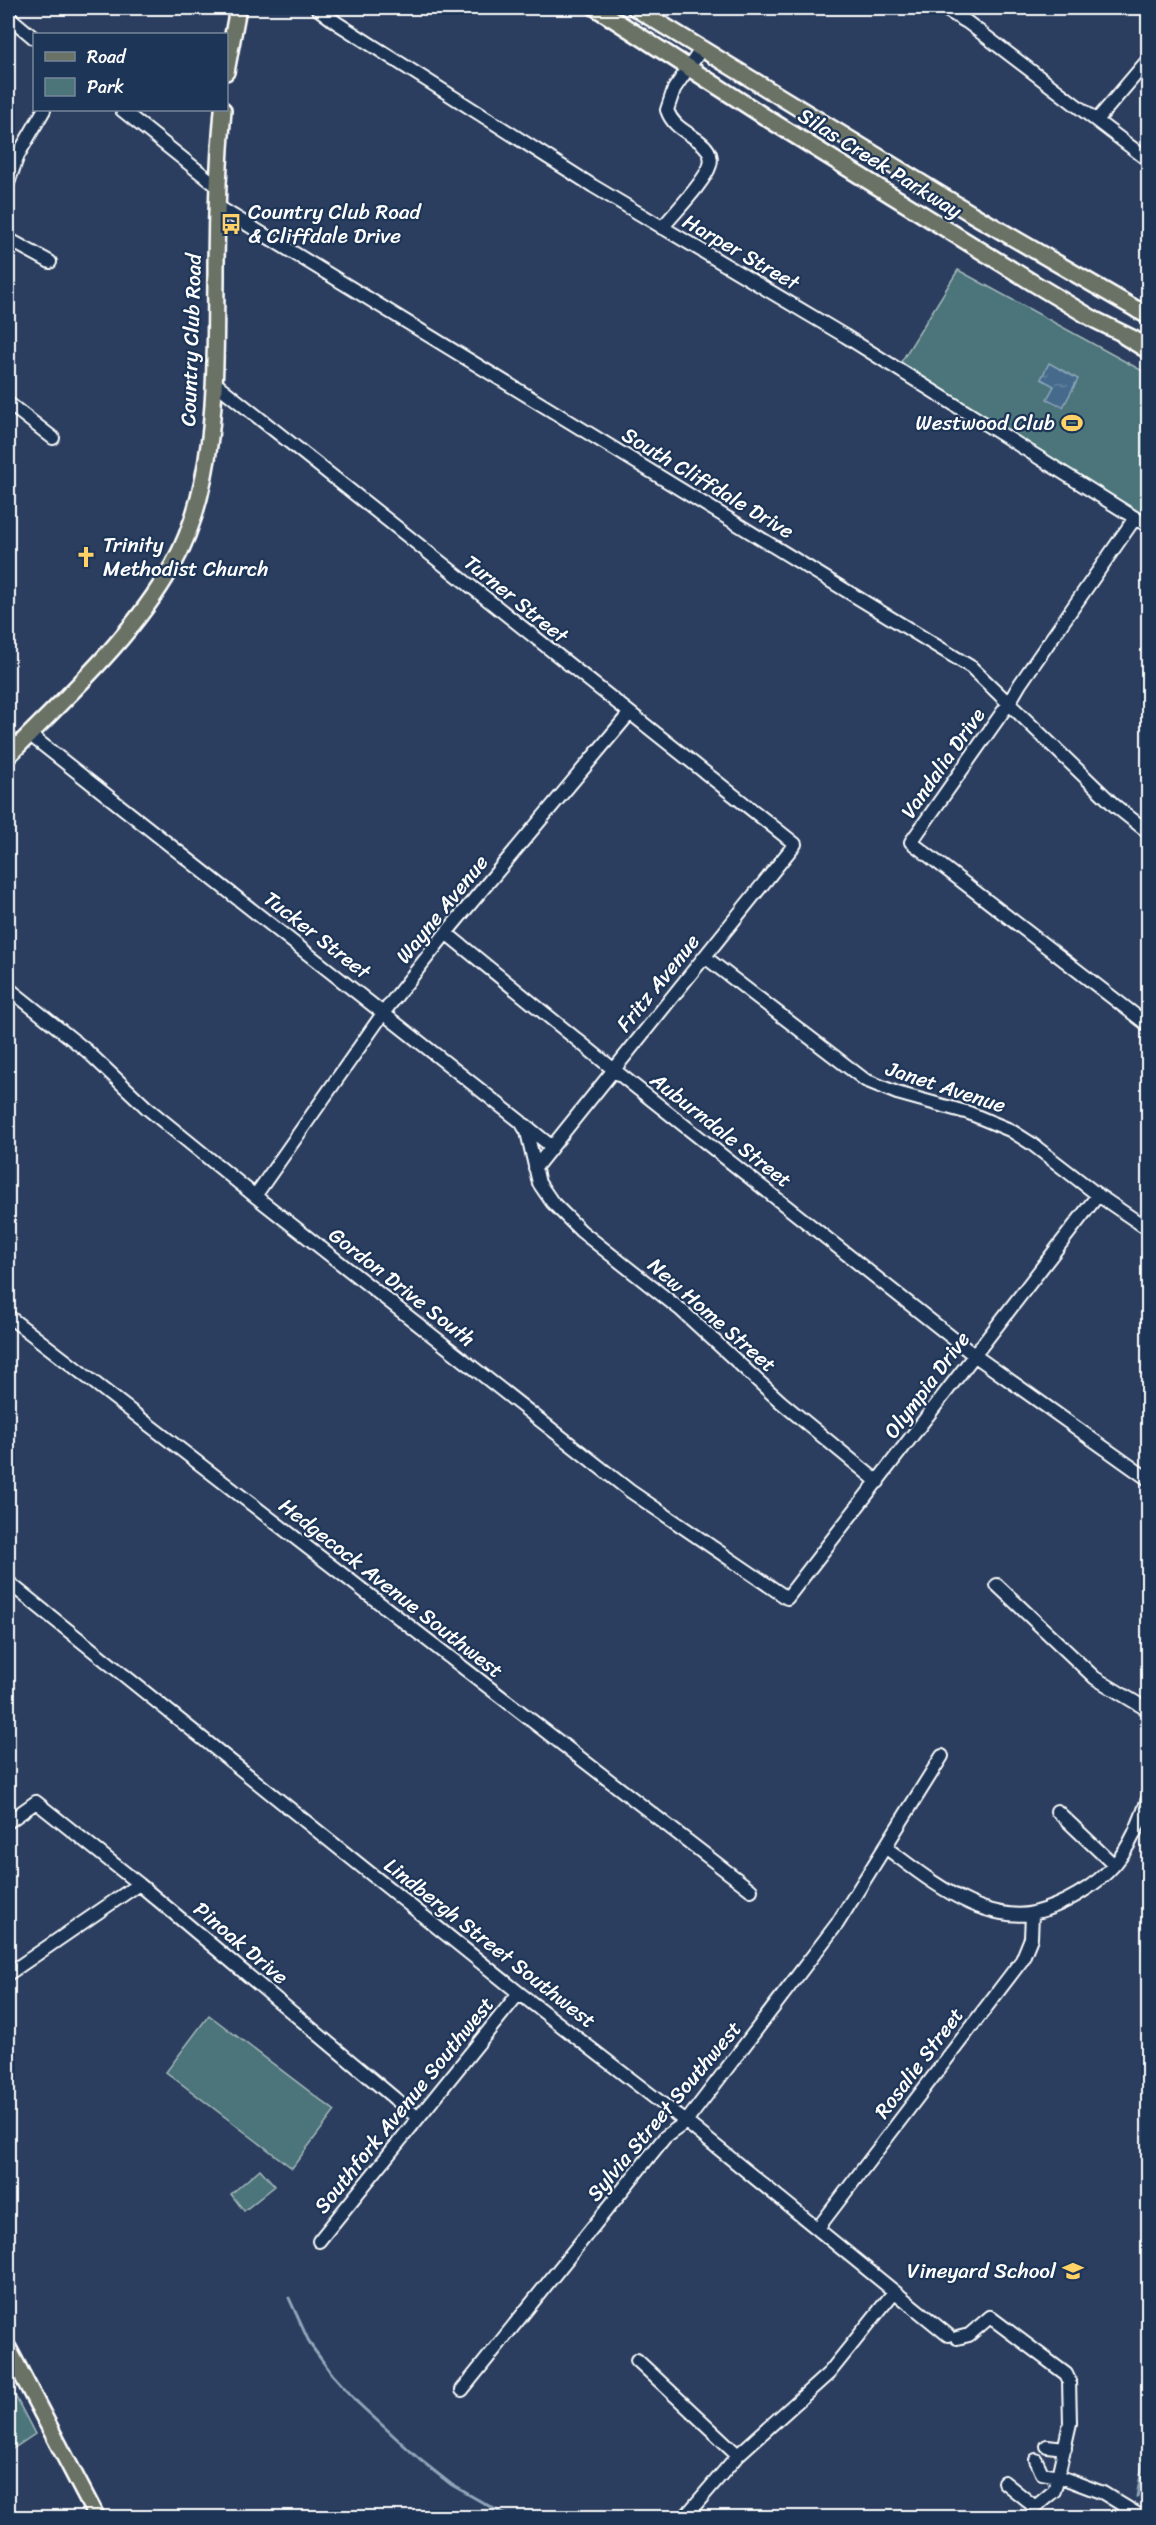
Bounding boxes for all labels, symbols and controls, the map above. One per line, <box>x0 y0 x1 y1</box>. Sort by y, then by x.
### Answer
legend <box>33 33 228 111</box>
text: Road <box>87 41 127 73</box>
text: Park <box>87 71 124 103</box>
street label: Silas Creek Parkway <box>790 97 970 229</box>
place label: Country Club Road & Cliffdale Drive <box>248 193 422 255</box>
street label: Harper Street <box>675 203 808 302</box>
bus stop icon: Country Club Road & Cliffdale Drive <box>219 212 243 236</box>
street label: Country Club Road <box>169 251 213 427</box>
place label: Westwood Club <box>916 404 1055 442</box>
sports icon: Westwood Club <box>1060 411 1084 435</box>
street label: South Cliffdale Drive <box>614 416 802 550</box>
place label: Trinity Methodist Church <box>103 526 268 588</box>
church icon: Trinity Methodist Church <box>74 545 98 569</box>
street label: Turner Street <box>455 545 578 654</box>
street label: Vandalia Drive <box>890 699 996 827</box>
street label: Wayne Avenue <box>386 846 499 972</box>
street label: Tucker Street <box>255 881 380 990</box>
street label: Fritz Avenue <box>606 925 710 1041</box>
street label: Janet Avenue <box>880 1049 1011 1124</box>
street label: Auburndale Street <box>641 1061 800 1198</box>
street label: Gordon Drive South <box>320 1217 484 1357</box>
street label: New Home Street <box>639 1248 785 1382</box>
street label: Olympia Drive <box>874 1323 981 1447</box>
street label: Hedgecock Avenue Southwest <box>270 1488 512 1688</box>
street label: Lindbergh Street Southwest <box>375 1848 605 2038</box>
street label: Pinoak Drive <box>185 1891 297 1995</box>
street label: Southfork Avenue Southwest <box>304 1988 504 2222</box>
street label: Rosalie Street <box>864 1999 974 2127</box>
street label: Sylvia Street Southwest <box>577 2012 751 2210</box>
place label: Vineyard School <box>907 2252 1057 2290</box>
school or university icon: Vineyard School <box>1061 2259 1085 2283</box>

